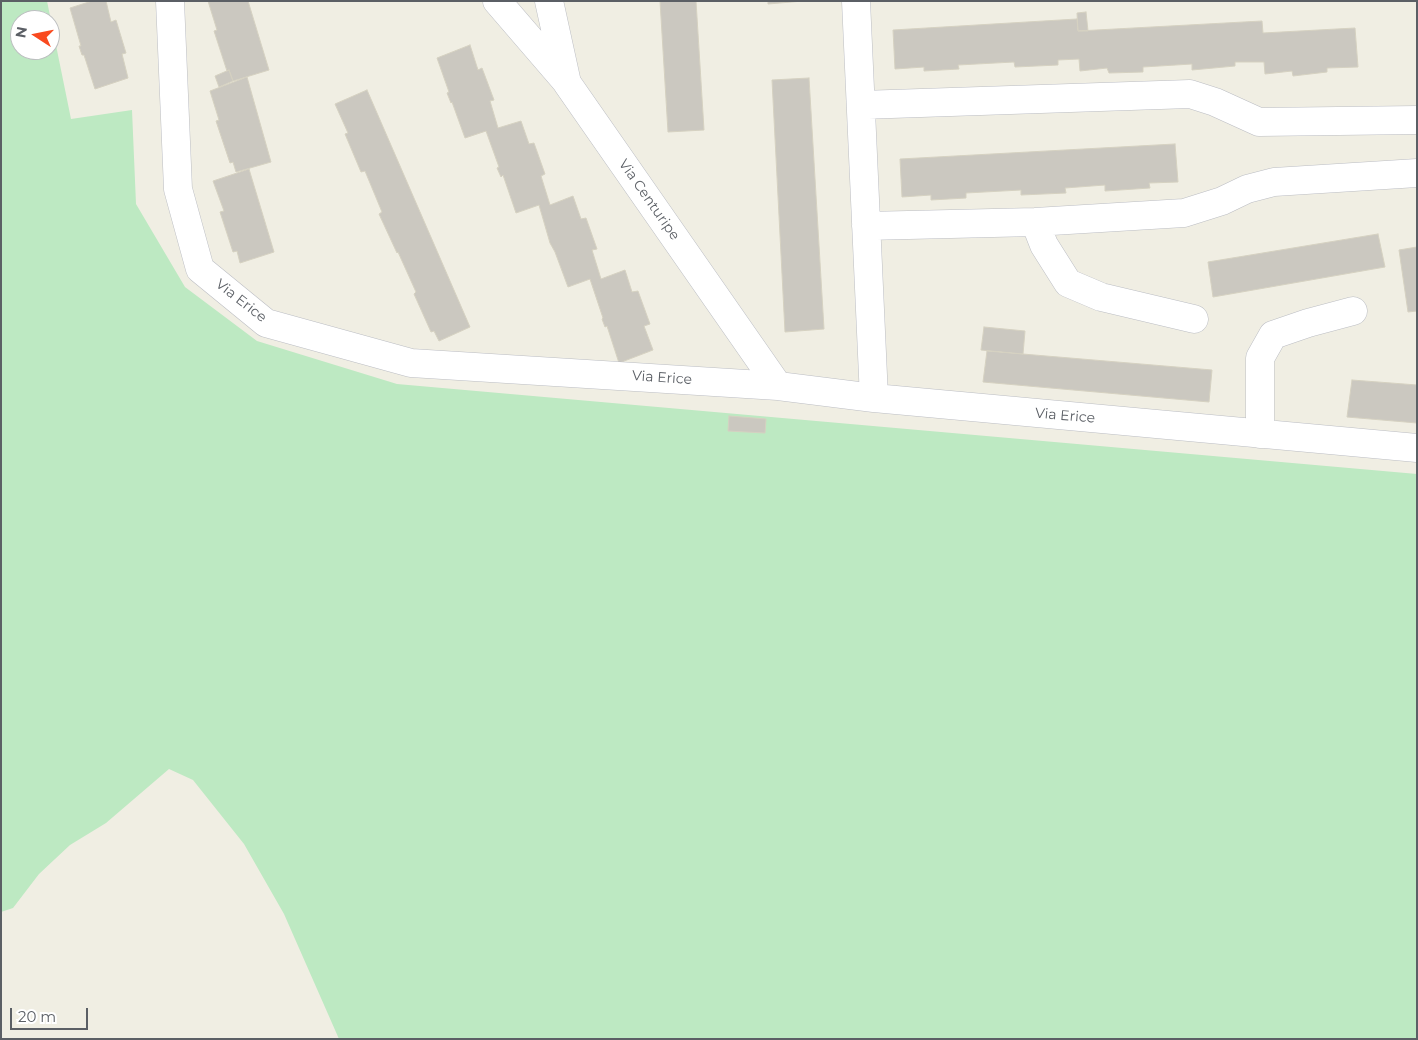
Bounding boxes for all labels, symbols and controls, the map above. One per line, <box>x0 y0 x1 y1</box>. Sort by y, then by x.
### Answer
north arrow <box>10 10 60 60</box>
text: N <box>11 25 31 40</box>
street label: Via Centuripe <box>615 156 683 244</box>
street label: Via Erice <box>212 276 270 326</box>
street label: Via Erice <box>631 368 693 388</box>
street label: Via Erice <box>1034 405 1096 427</box>
scale bar <box>12 998 90 1030</box>
text: 20 m <box>18 1007 56 1026</box>

